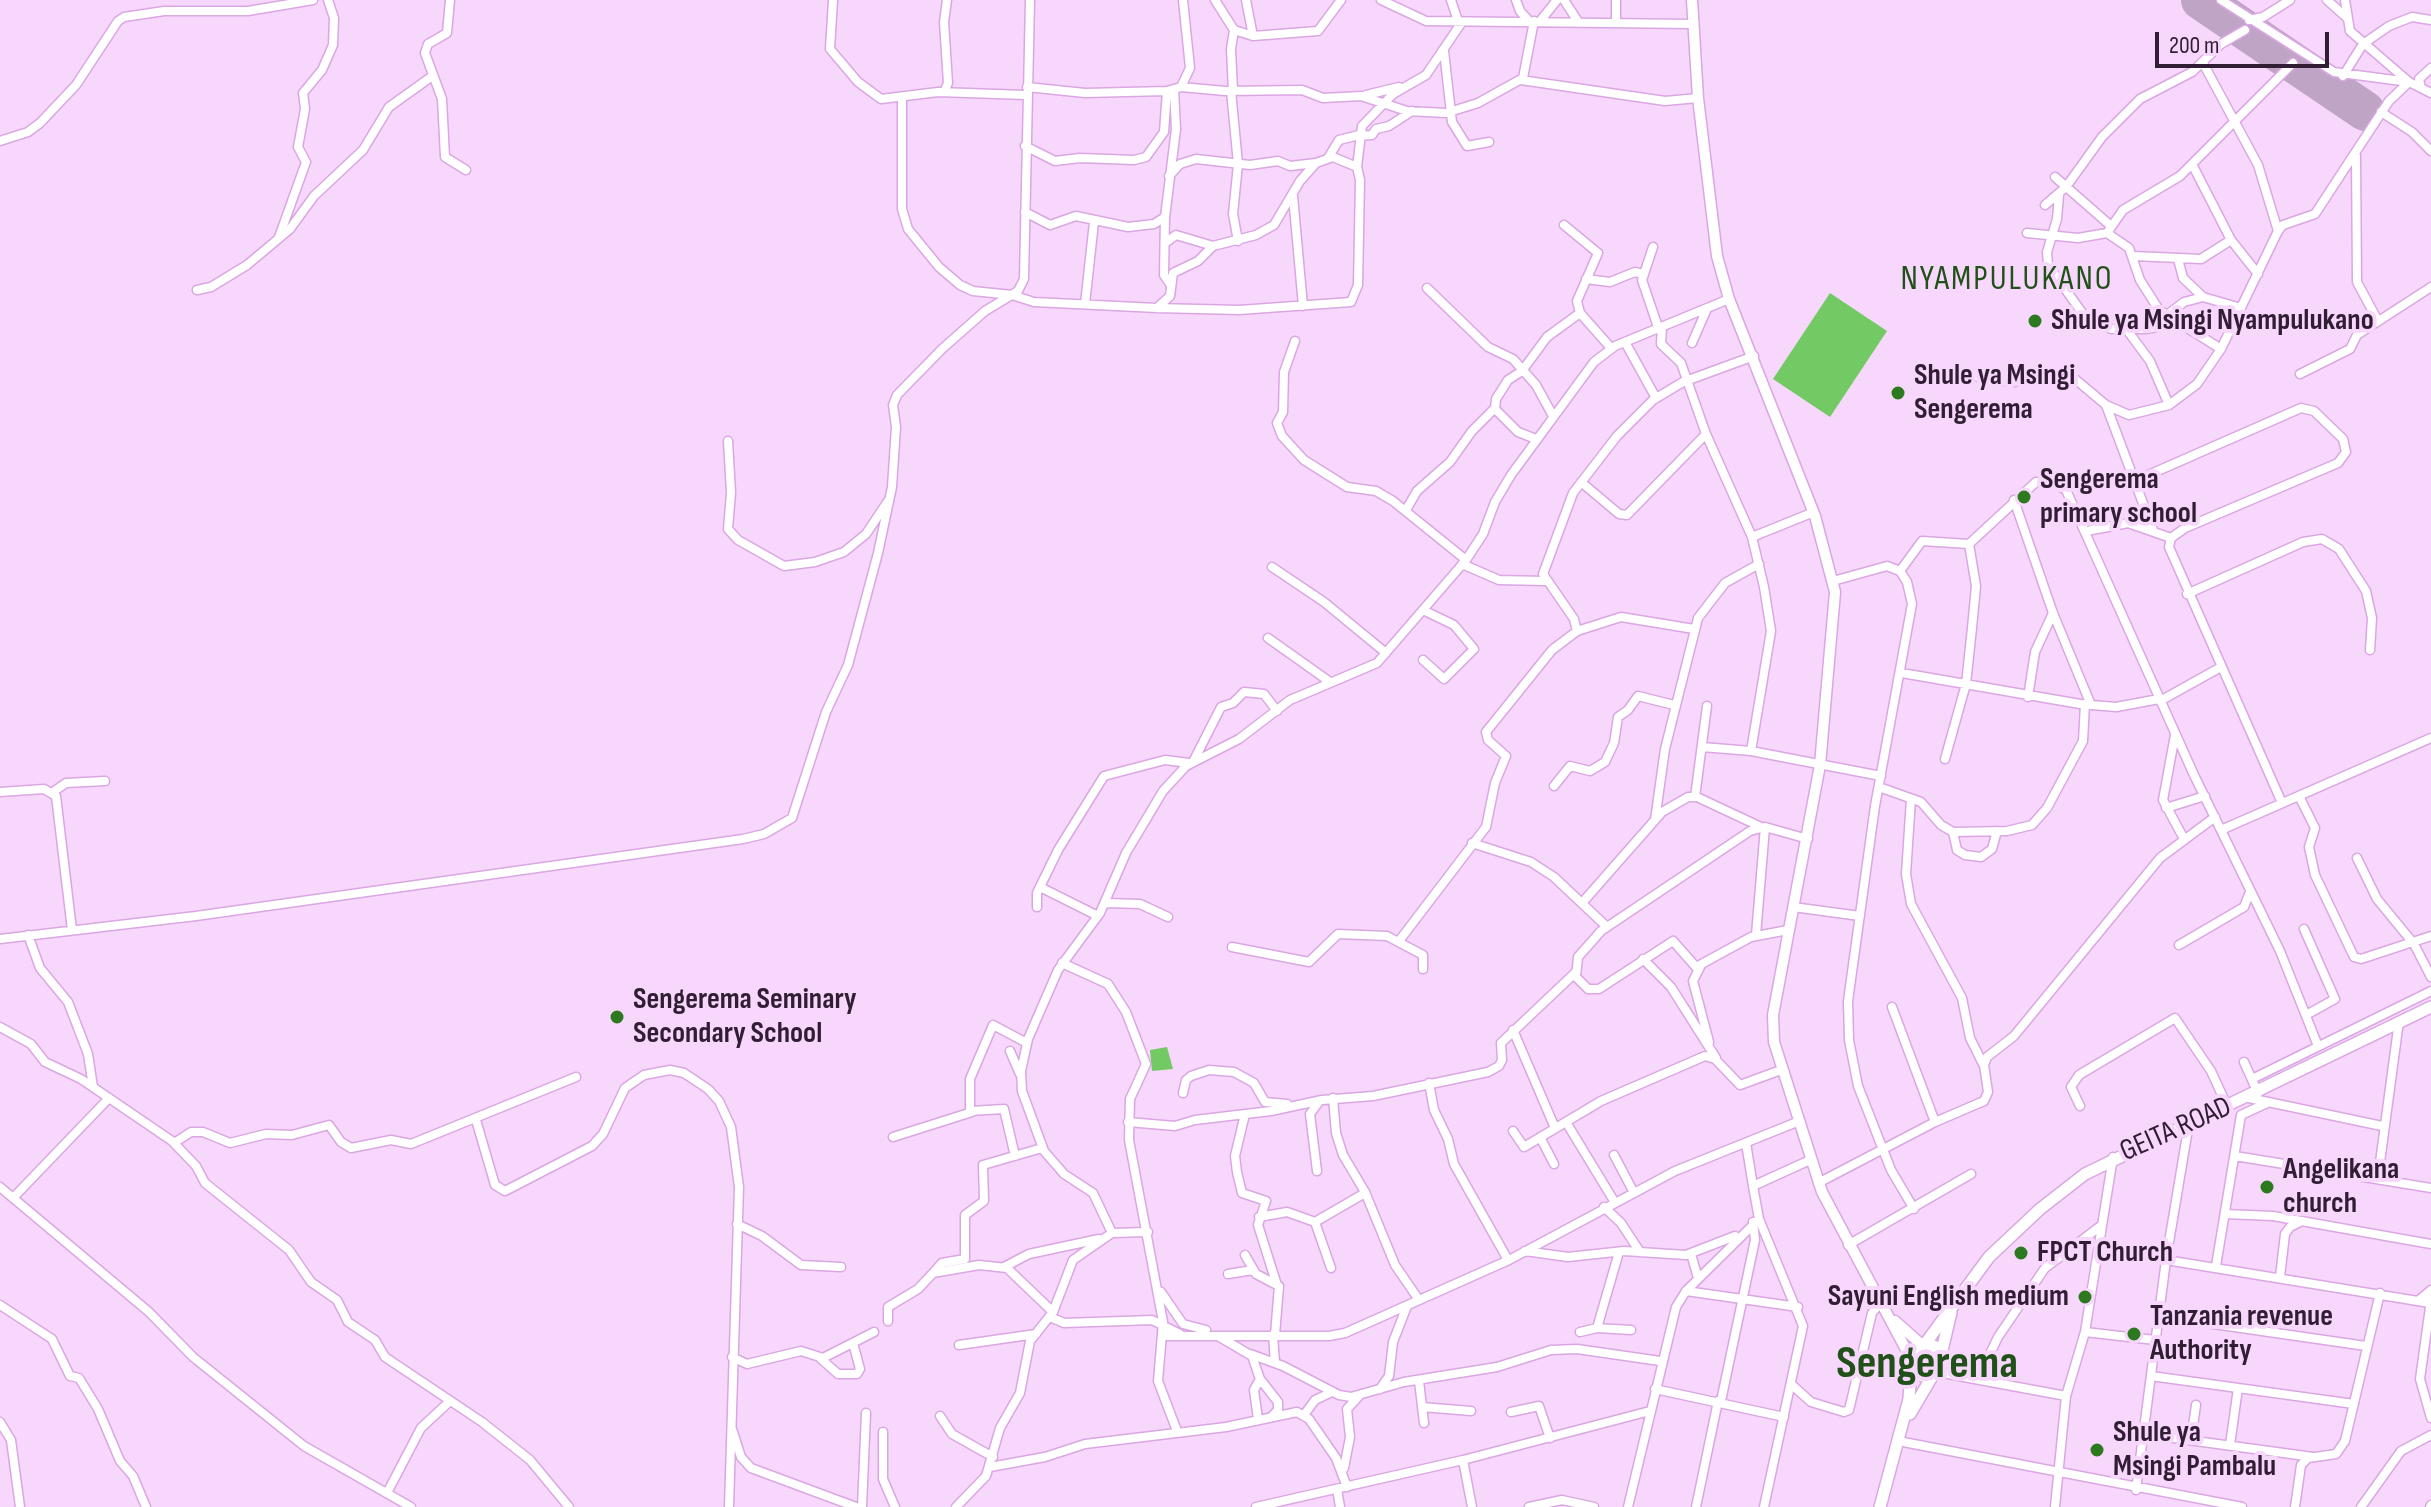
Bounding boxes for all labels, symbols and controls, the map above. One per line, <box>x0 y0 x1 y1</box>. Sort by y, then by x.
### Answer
scale bar <box>2159 16 2333 66</box>
text: 200 m <box>2169 31 2220 60</box>
district label: NYAMPULUKANO <box>1900 260 2114 300</box>
place label: Shule ya Msingi Nyampulukano <box>2051 303 2374 339</box>
marker: Shule ya Msingi Nyampulukano <box>2026 312 2044 330</box>
place label: Shule ya Msingi Sengerema <box>1914 358 2075 428</box>
marker: Shule ya Msingi Sengerema <box>1889 384 1907 402</box>
place label: Sengerema primary school <box>2040 462 2197 532</box>
marker: Sengerema primary school <box>2015 488 2033 506</box>
place label: Sengerema Seminary Secondary School <box>633 982 857 1052</box>
marker: Sengerema Seminary Secondary School <box>608 1008 626 1026</box>
street label: GEITA ROAD <box>2115 1090 2237 1170</box>
place label: Angelikana church <box>2283 1152 2399 1222</box>
marker: Angelikana church <box>2258 1178 2276 1196</box>
place label: FPCT Church <box>2037 1235 2173 1271</box>
marker: FPCT Church <box>2012 1244 2030 1262</box>
place label: Sayuni English medium <box>1828 1279 2069 1315</box>
marker: Sayuni English medium <box>2076 1288 2094 1306</box>
place label: Tanzania revenue Authority <box>2150 1299 2333 1370</box>
marker: Tanzania revenue Authority <box>2125 1325 2143 1343</box>
district label: Sengerema <box>1836 1337 2018 1393</box>
place label: Shule ya Msingi Pambalu <box>2113 1415 2276 1486</box>
marker: Shule ya Msingi Pambalu <box>2088 1441 2106 1459</box>

